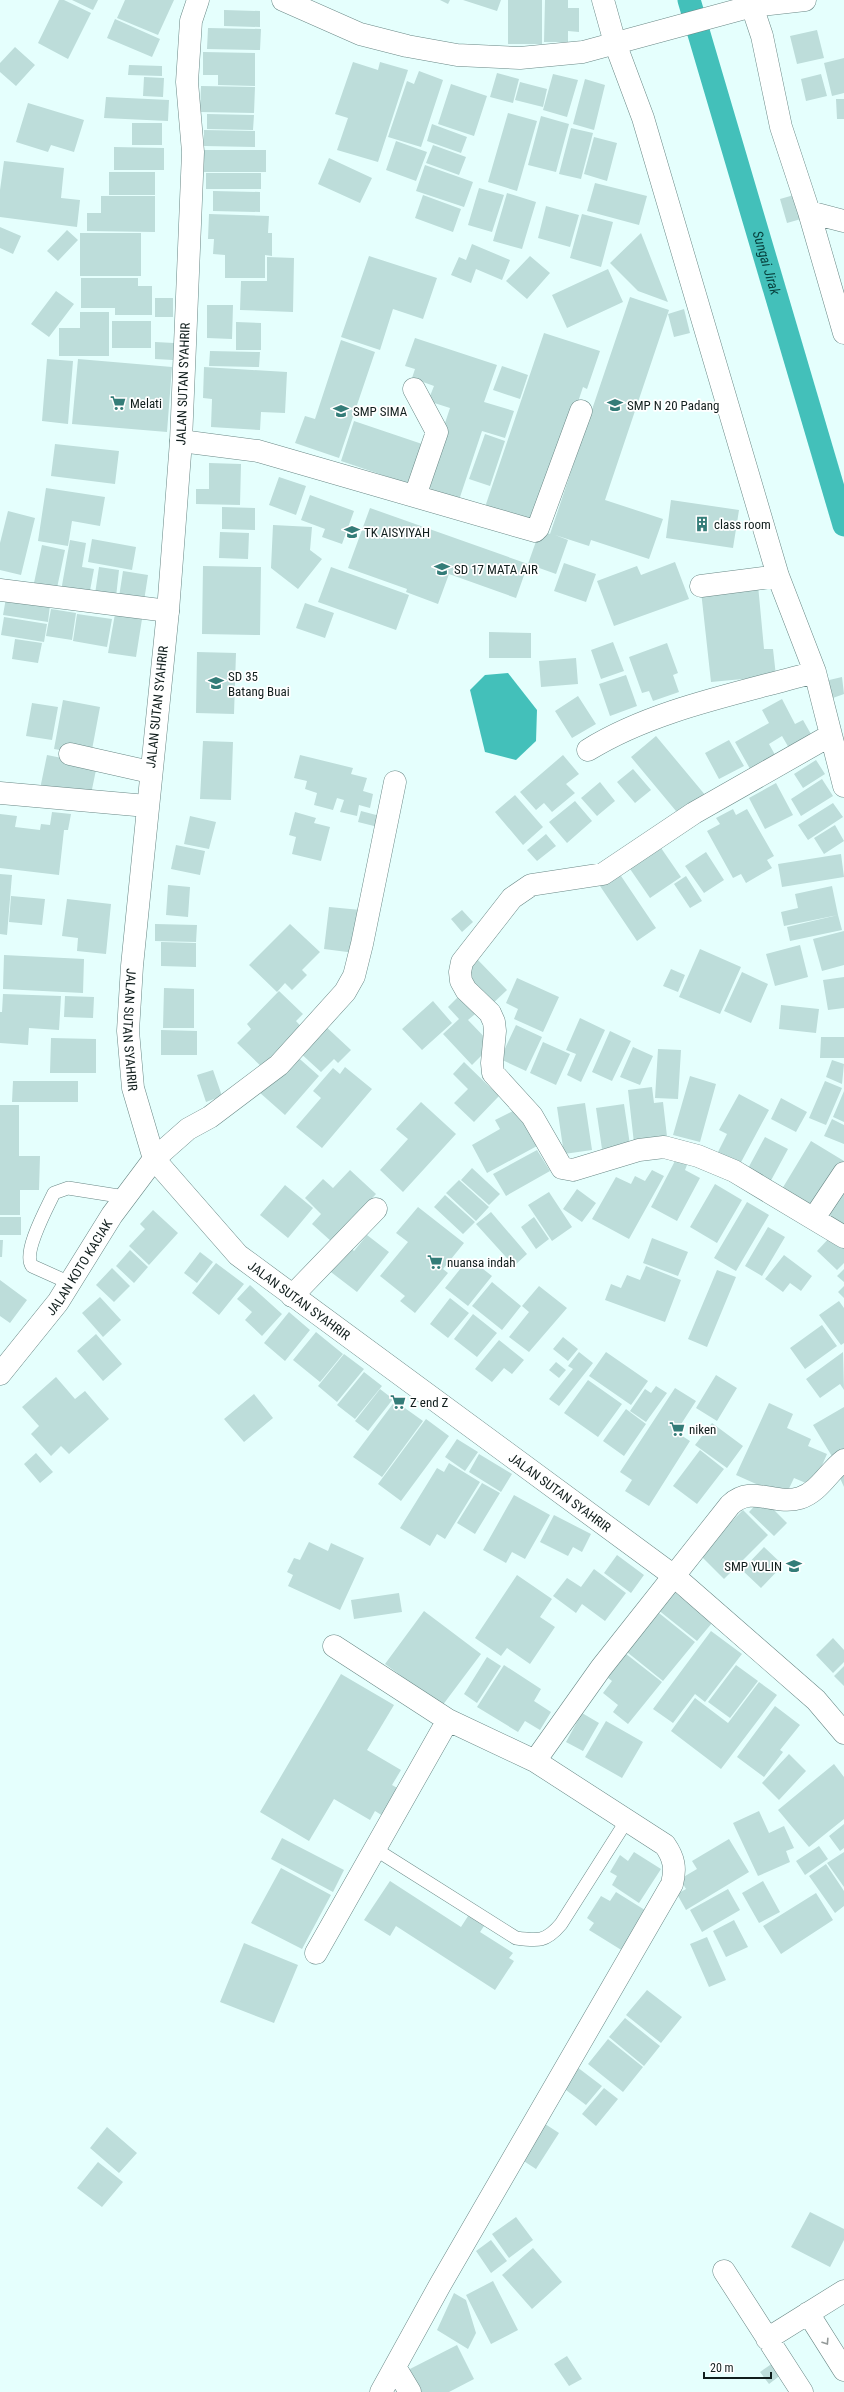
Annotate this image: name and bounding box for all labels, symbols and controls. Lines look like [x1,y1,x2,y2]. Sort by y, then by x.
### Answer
water label: Sungai Jirak [750,229,784,298]
street label: JALAN SUTAN SYAHRIR [173,322,193,446]
supermarket icon: Melati [109,394,127,412]
place label: Melati [130,396,162,411]
school or university icon: SMP N 20 Padang [606,396,624,414]
place label: SMP N 20 Padang [627,398,719,413]
school or university icon: SMP SIMA [332,402,350,420]
place label: SMP SIMA [353,404,408,419]
building icon: class room [693,515,711,533]
place label: class room [714,517,771,532]
school or university icon: TK AISYIYAH [343,523,361,541]
place label: TK AISYIYAH [364,525,430,540]
school or university icon: SD 17 MATA AIR [433,560,451,578]
place label: SD 17 MATA AIR [454,562,538,577]
street label: JALAN SUTAN SYAHRIR [143,645,171,769]
place label: SD 35 Batang Buai [228,669,290,699]
school or university icon: SD 35 Batang Buai [207,674,225,692]
street label: JALAN SUTAN SYAHRIR [120,968,141,1092]
street label: JALAN KOTO KACIAK [43,1216,115,1318]
supermarket icon: nuansa indah [426,1253,444,1271]
place label: nuansa indah [447,1255,515,1270]
street label: JALAN SUTAN SYAHRIR [245,1258,353,1343]
supermarket icon: Z end Z [389,1393,407,1411]
place label: Z end Z [410,1395,449,1410]
supermarket icon: niken [668,1420,686,1438]
place label: niken [689,1422,716,1437]
street label: JALAN SUTAN SYAHRIR [506,1450,614,1535]
school or university icon: SMP YULIN [785,1557,803,1575]
place label: SMP YULIN [724,1559,782,1574]
one-way arrow [821,2338,829,2345]
scale bar [704,2354,771,2380]
text: 20 m [710,2361,734,2375]

